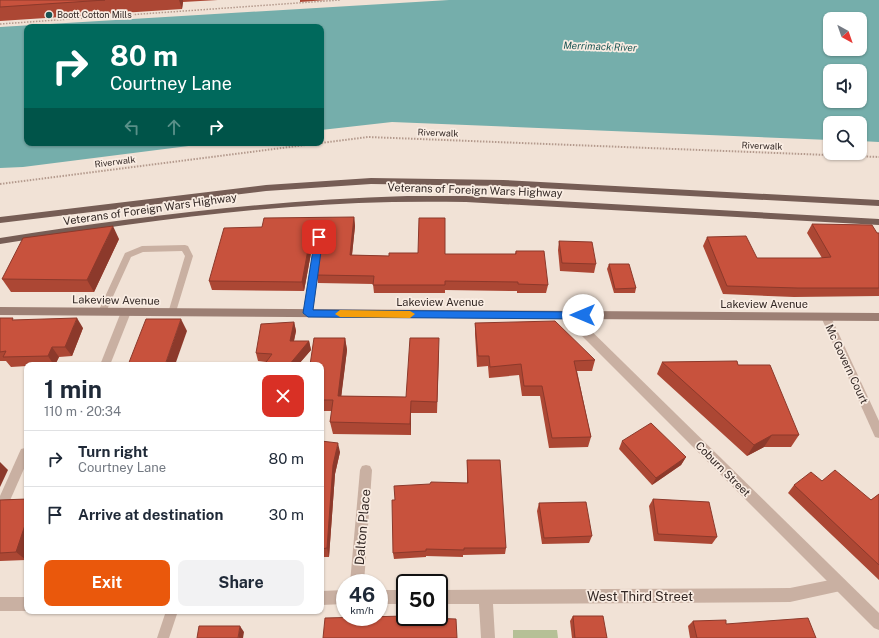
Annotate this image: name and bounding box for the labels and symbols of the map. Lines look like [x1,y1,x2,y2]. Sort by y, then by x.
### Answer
place label: Boott Cotton Mills [57,9,132,20]
marker: Boott Cotton Mills [44,10,54,20]
north arrow [823,12,867,56]
water label: Merrimack River [563,39,637,53]
street label: Riverwalk [417,126,459,139]
street label: Riverwalk [741,139,783,152]
street label: Riverwalk [94,154,136,169]
street label: Veterans of Foreign Wars Highway [387,181,563,199]
street label: Veterans of Foreign Wars Highway [62,191,238,227]
pin [302,220,336,254]
street label: Lakeview Avenue [72,293,160,307]
position arrow [562,294,604,336]
street label: Lakeview Avenue [396,296,484,308]
street label: Lakeview Avenue [720,298,808,310]
street label: Mc Govern Court [823,322,871,406]
street label: Coburn Street [693,439,753,499]
street label: Dalton Place [352,488,373,566]
speed limit sign: 50 [396,574,448,626]
street label: West Third Street [587,589,693,604]

